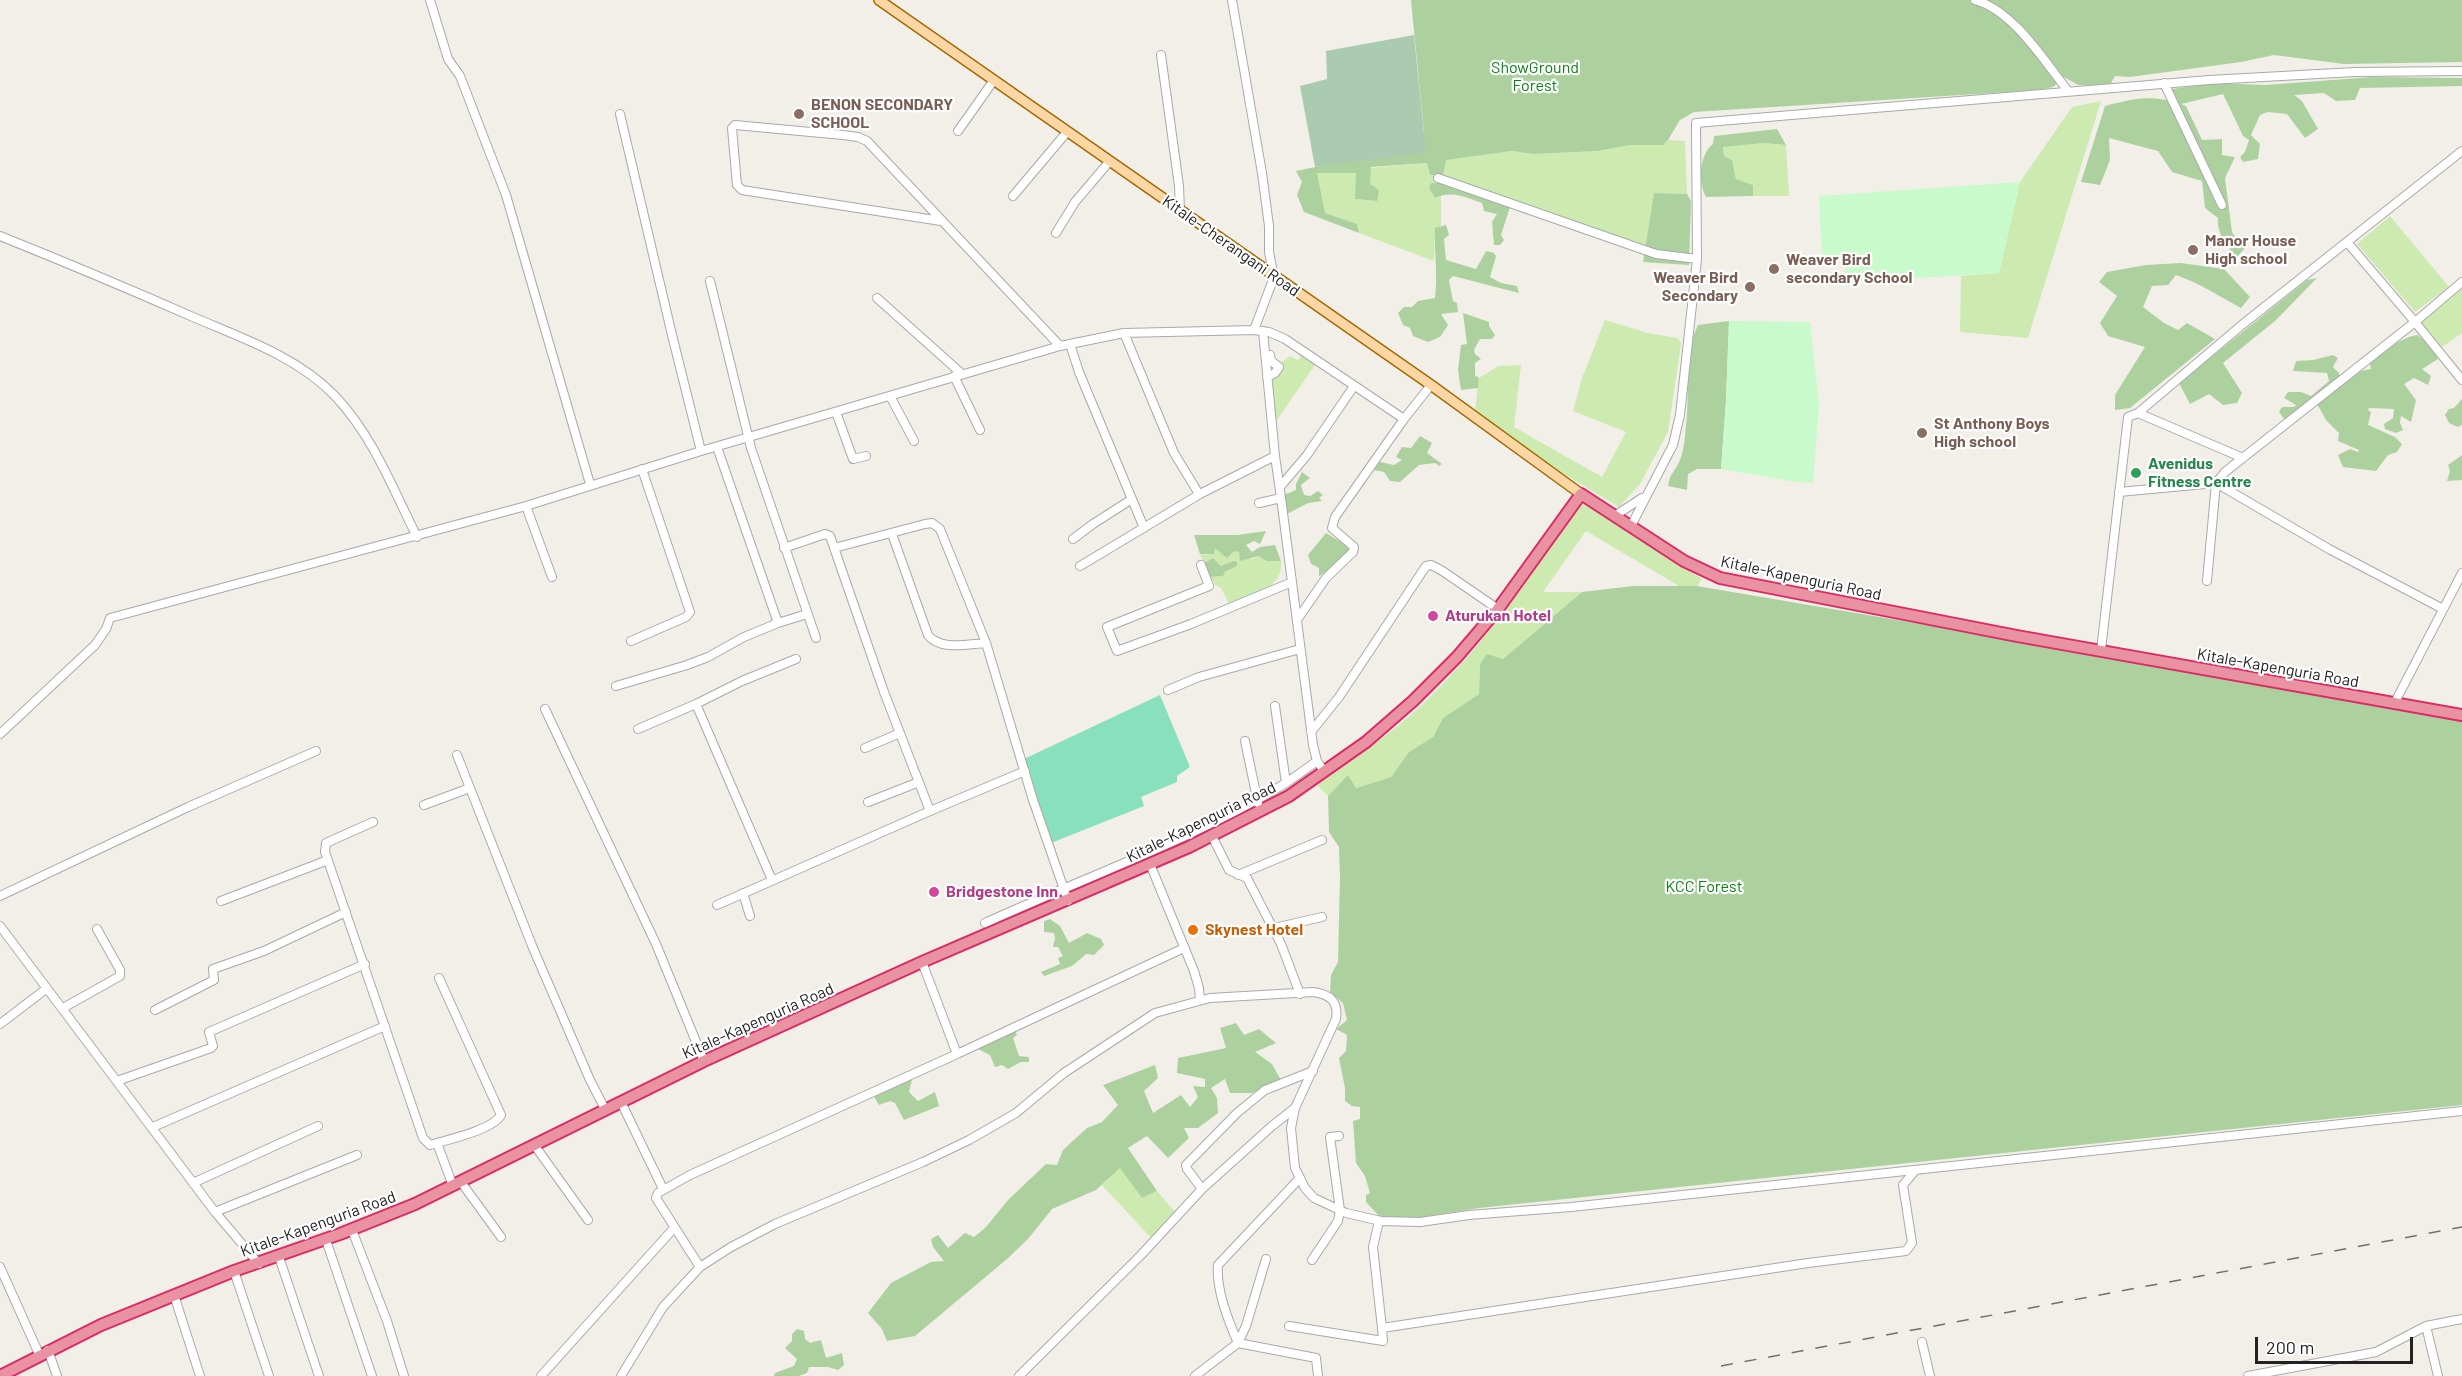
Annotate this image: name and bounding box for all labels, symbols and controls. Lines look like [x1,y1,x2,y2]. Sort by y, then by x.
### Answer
park label: ShowGround Forest [1491,58,1579,96]
place label: BENON SECONDARY SCHOOL [811,95,953,133]
marker: BENON SECONDARY SCHOOL [792,107,806,121]
street label: Kitale-Cherangani Road [1158,191,1304,301]
place label: Manor House High school [2205,231,2296,269]
marker: Manor House High school [2186,243,2200,257]
place label: Weaver Bird secondary School [1786,250,1912,288]
marker: Weaver Bird secondary School [1767,262,1781,276]
place label: Weaver Bird Secondary [1653,268,1738,306]
marker: Weaver Bird Secondary [1743,280,1757,294]
place label: St Anthony Boys High school [1934,414,2050,452]
marker: St Anthony Boys High school [1915,426,1929,440]
place label: Avenidus Fitness Centre [2148,454,2252,492]
marker: Avenidus Fitness Centre [2129,466,2143,480]
street label: Kitale-Kapenguria Road [1719,552,1883,604]
place label: Aturukan Hotel [1445,606,1551,626]
marker: Aturukan Hotel [1426,609,1440,623]
street label: Kitale-Kapenguria Road [2196,644,2360,692]
street label: Kitale-Kapenguria Road [1123,777,1279,867]
park label: KCC Forest [1665,877,1743,897]
place label: Bridgestone Inn [946,882,1058,902]
marker: Bridgestone Inn [927,885,941,899]
place label: Skynest Hotel [1205,920,1303,940]
marker: Skynest Hotel [1186,923,1200,937]
street label: Kitale-Kapenguria Road [679,979,837,1063]
street label: Kitale-Kapenguria Road [238,1187,398,1261]
scale bar [2258,1325,2416,1363]
text: 200 m [2266,1336,2314,1358]

